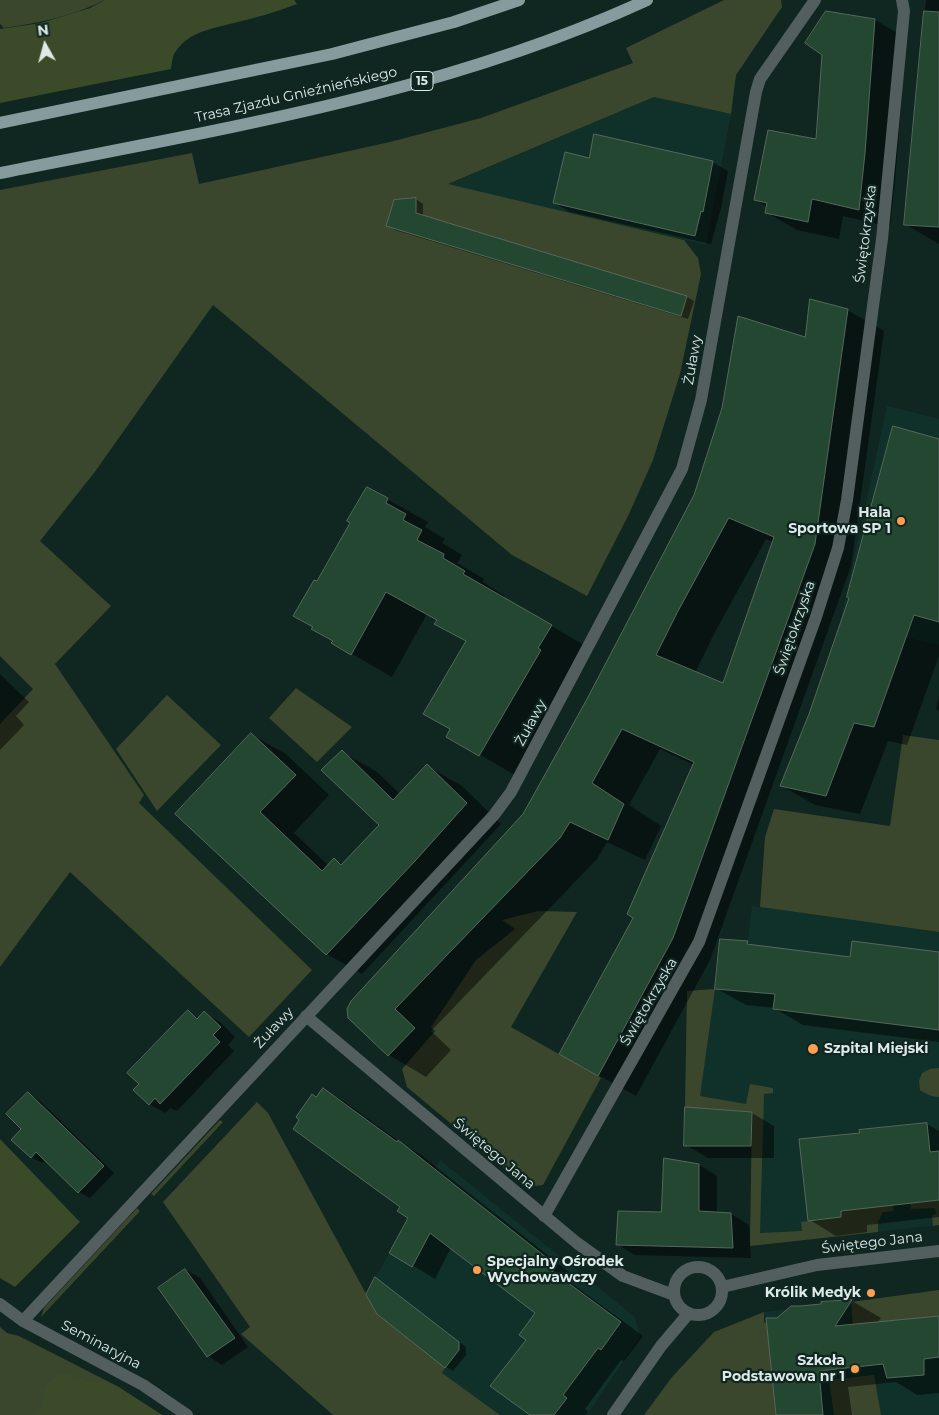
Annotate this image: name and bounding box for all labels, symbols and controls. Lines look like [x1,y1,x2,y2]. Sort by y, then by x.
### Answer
north arrow [20,20,70,70]
text: N [36,20,50,40]
street label: Trasa Zjazdu Gnieźnieńskiego [193,64,399,126]
road number: 15 [411,72,433,90]
street label: Świętokrzyska [852,184,880,284]
street label: Żuławy [680,334,706,386]
place label: Hala Sportowa SP 1 [788,505,891,538]
marker: Hala Sportowa SP 1 [895,515,907,527]
street label: Świętokrzyska [771,579,819,677]
street label: Żuławy [512,697,550,749]
street label: Świętokrzyska [617,955,681,1049]
street label: Żuławy [251,1004,297,1052]
place label: Szpital Miejski [824,1041,928,1057]
marker: Szpital Miejski [806,1042,820,1056]
street label: Świętego Jana [450,1115,538,1193]
street label: Świętego Jana [820,1228,924,1258]
place label: Specjalny Ośrodek Wychowawczy [487,1254,624,1286]
marker: Specjalny Ośrodek Wychowawczy [471,1264,483,1276]
place label: Królik Medyk [765,1285,861,1301]
marker: Królik Medyk [865,1287,877,1299]
street label: Seminaryjna [58,1317,144,1373]
place label: Szkoła Podstawowa nr 1 [722,1353,845,1385]
marker: Szkoła Podstawowa nr 1 [849,1363,861,1375]

